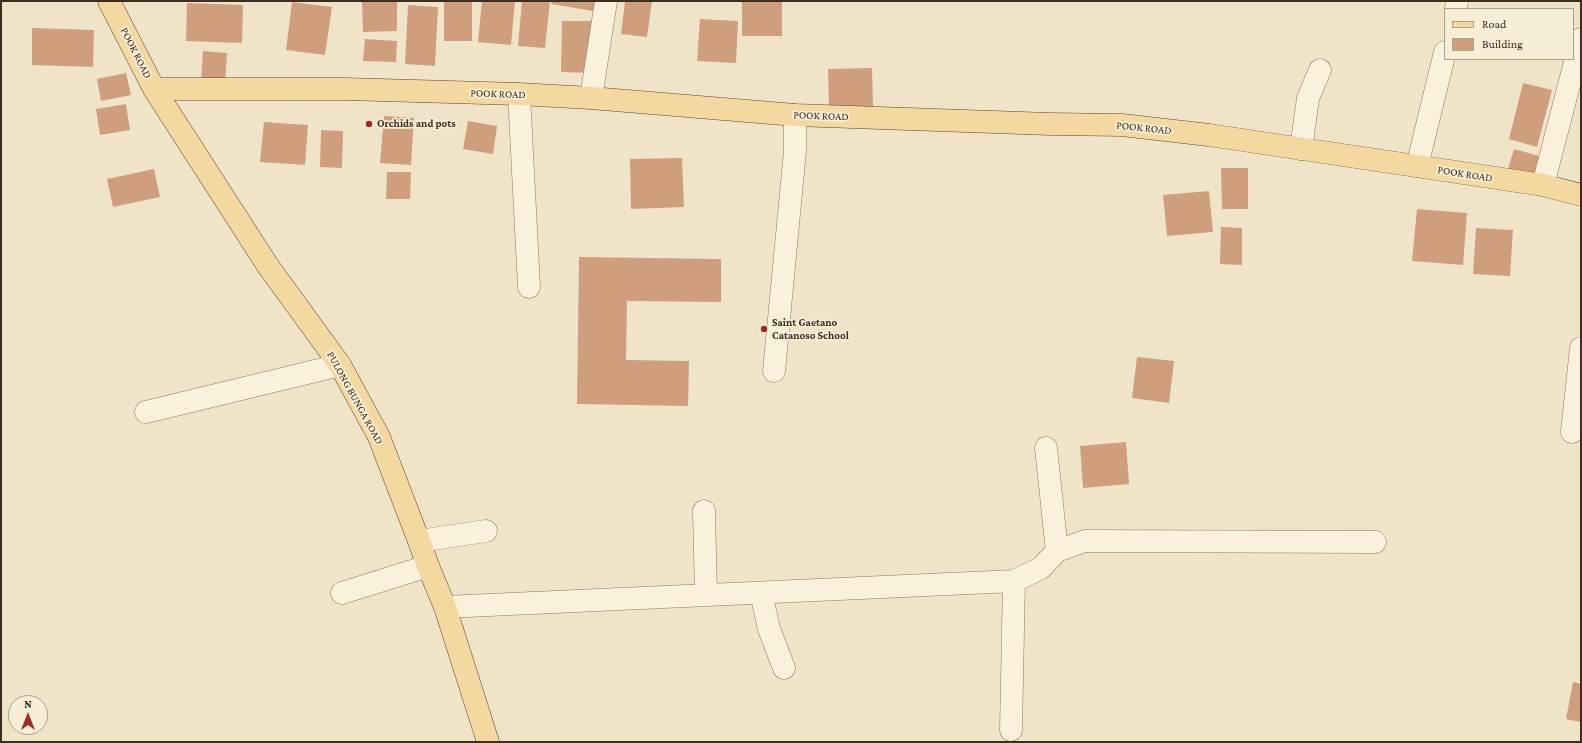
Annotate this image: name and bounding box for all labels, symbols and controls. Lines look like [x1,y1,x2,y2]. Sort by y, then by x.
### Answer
legend [1444,8,1574,60]
text: Road [1482,17,1506,31]
street label: POOK ROAD [118,25,154,81]
text: Building [1482,37,1523,51]
street label: POOK ROAD [470,86,526,102]
street label: POOK ROAD [793,108,849,124]
place label: Orchids and pots [377,117,456,131]
marker: Orchids and pots [364,119,374,129]
street label: POOK ROAD [1116,119,1172,137]
street label: POOK ROAD [1437,163,1493,185]
place label: Saint Gaetano Catanoso School [772,316,849,342]
marker: Saint Gaetano Catanoso School [759,324,769,334]
street label: PULONG BUNGA ROAD [324,349,386,447]
north arrow [8,695,48,735]
text: N [24,698,32,710]

